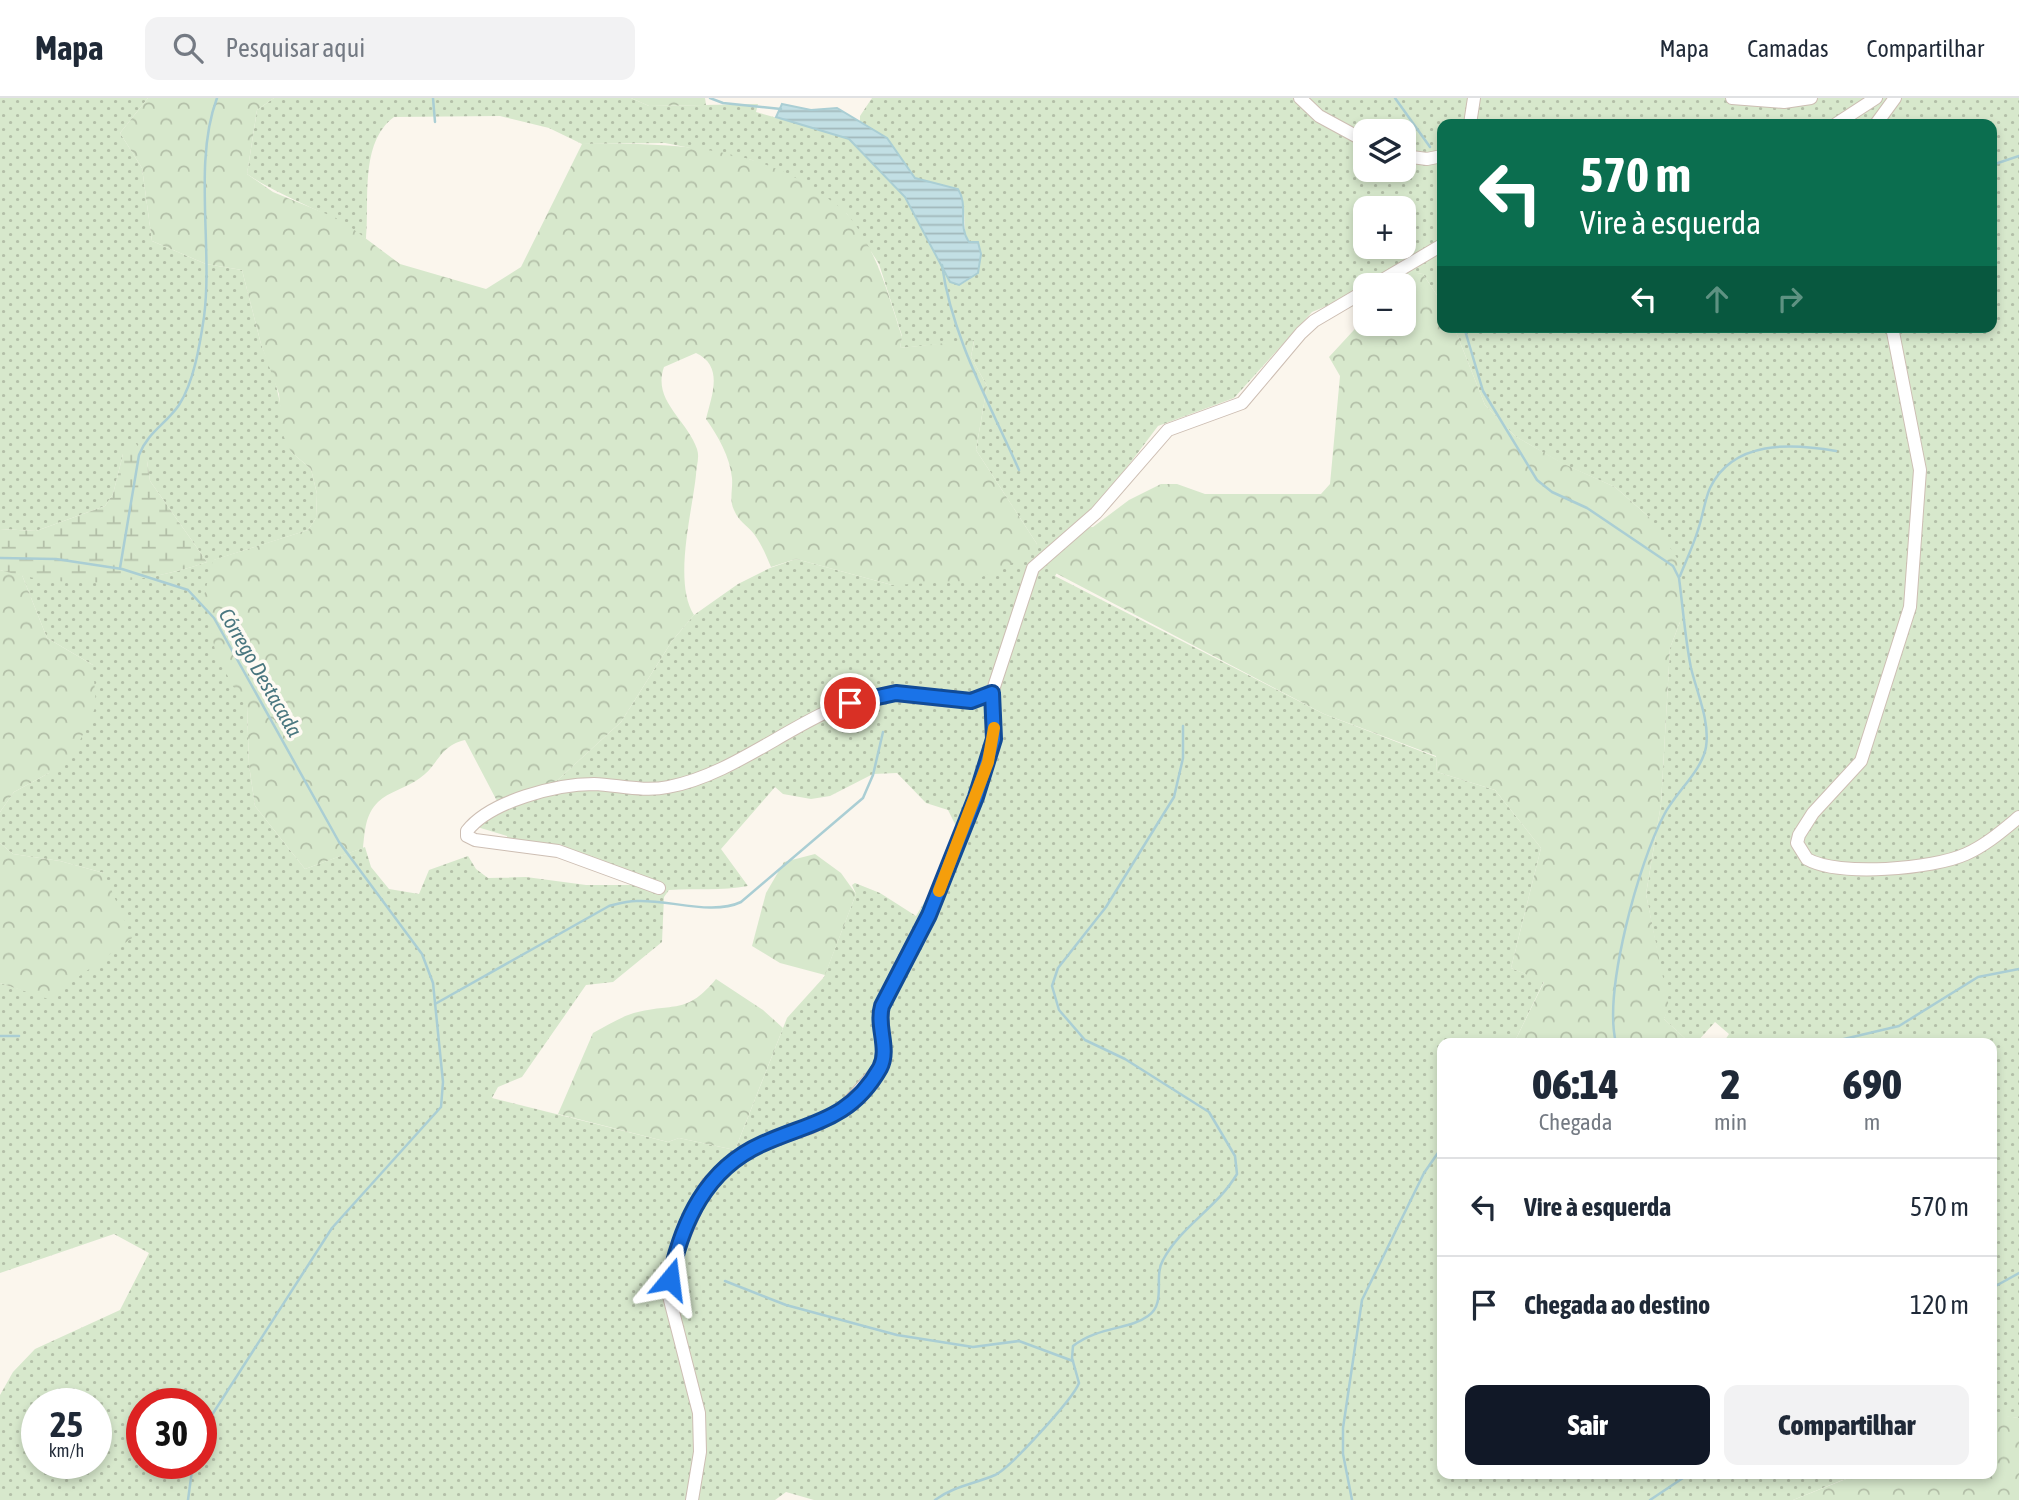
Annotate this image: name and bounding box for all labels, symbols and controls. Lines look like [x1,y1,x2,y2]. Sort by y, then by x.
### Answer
search box [145,17,635,80]
text: Mapa [35,29,103,67]
icon: search [169,29,207,67]
text: Pesquisar aqui [225,33,365,63]
text: Mapa [1659,35,1709,62]
text: Camadas [1747,35,1829,62]
text: Compartilhar [1867,35,1984,62]
map controls [1353,119,1416,336]
button: layers [1353,119,1416,182]
text: 570 m [1580,146,1691,202]
icon: left [1465,147,1556,238]
button: + [1353,196,1416,259]
text: Vire à esquerda [1580,204,1761,241]
button: − [1353,273,1416,336]
icon: left [1625,280,1663,318]
icon: ahead [1698,280,1736,318]
icon: right [1771,280,1809,318]
water label: Córrego Destacada [215,604,308,741]
pin [820,673,880,733]
icon: arrive [831,684,869,722]
text: 06:14 [1532,1060,1619,1108]
text: 2 [1721,1060,1740,1108]
text: 690 [1842,1060,1902,1108]
text: Chegada [1539,1109,1612,1135]
text: min [1714,1109,1747,1135]
text: m [1864,1109,1880,1135]
icon: left [1465,1188,1503,1226]
text: Vire à esquerda [1524,1192,1671,1222]
text: 570 m [1910,1192,1969,1222]
position arrow [633,1242,707,1316]
icon: arrive [1465,1286,1503,1324]
text: Chegada ao destino [1524,1290,1710,1320]
text: 120 m [1910,1290,1969,1320]
button: Sair [1465,1385,1710,1465]
button: Compartilhar [1724,1385,1969,1465]
speed limit sign: 30 [126,1388,217,1479]
text: 25 [50,1404,83,1444]
text: km/h [49,1440,84,1461]

